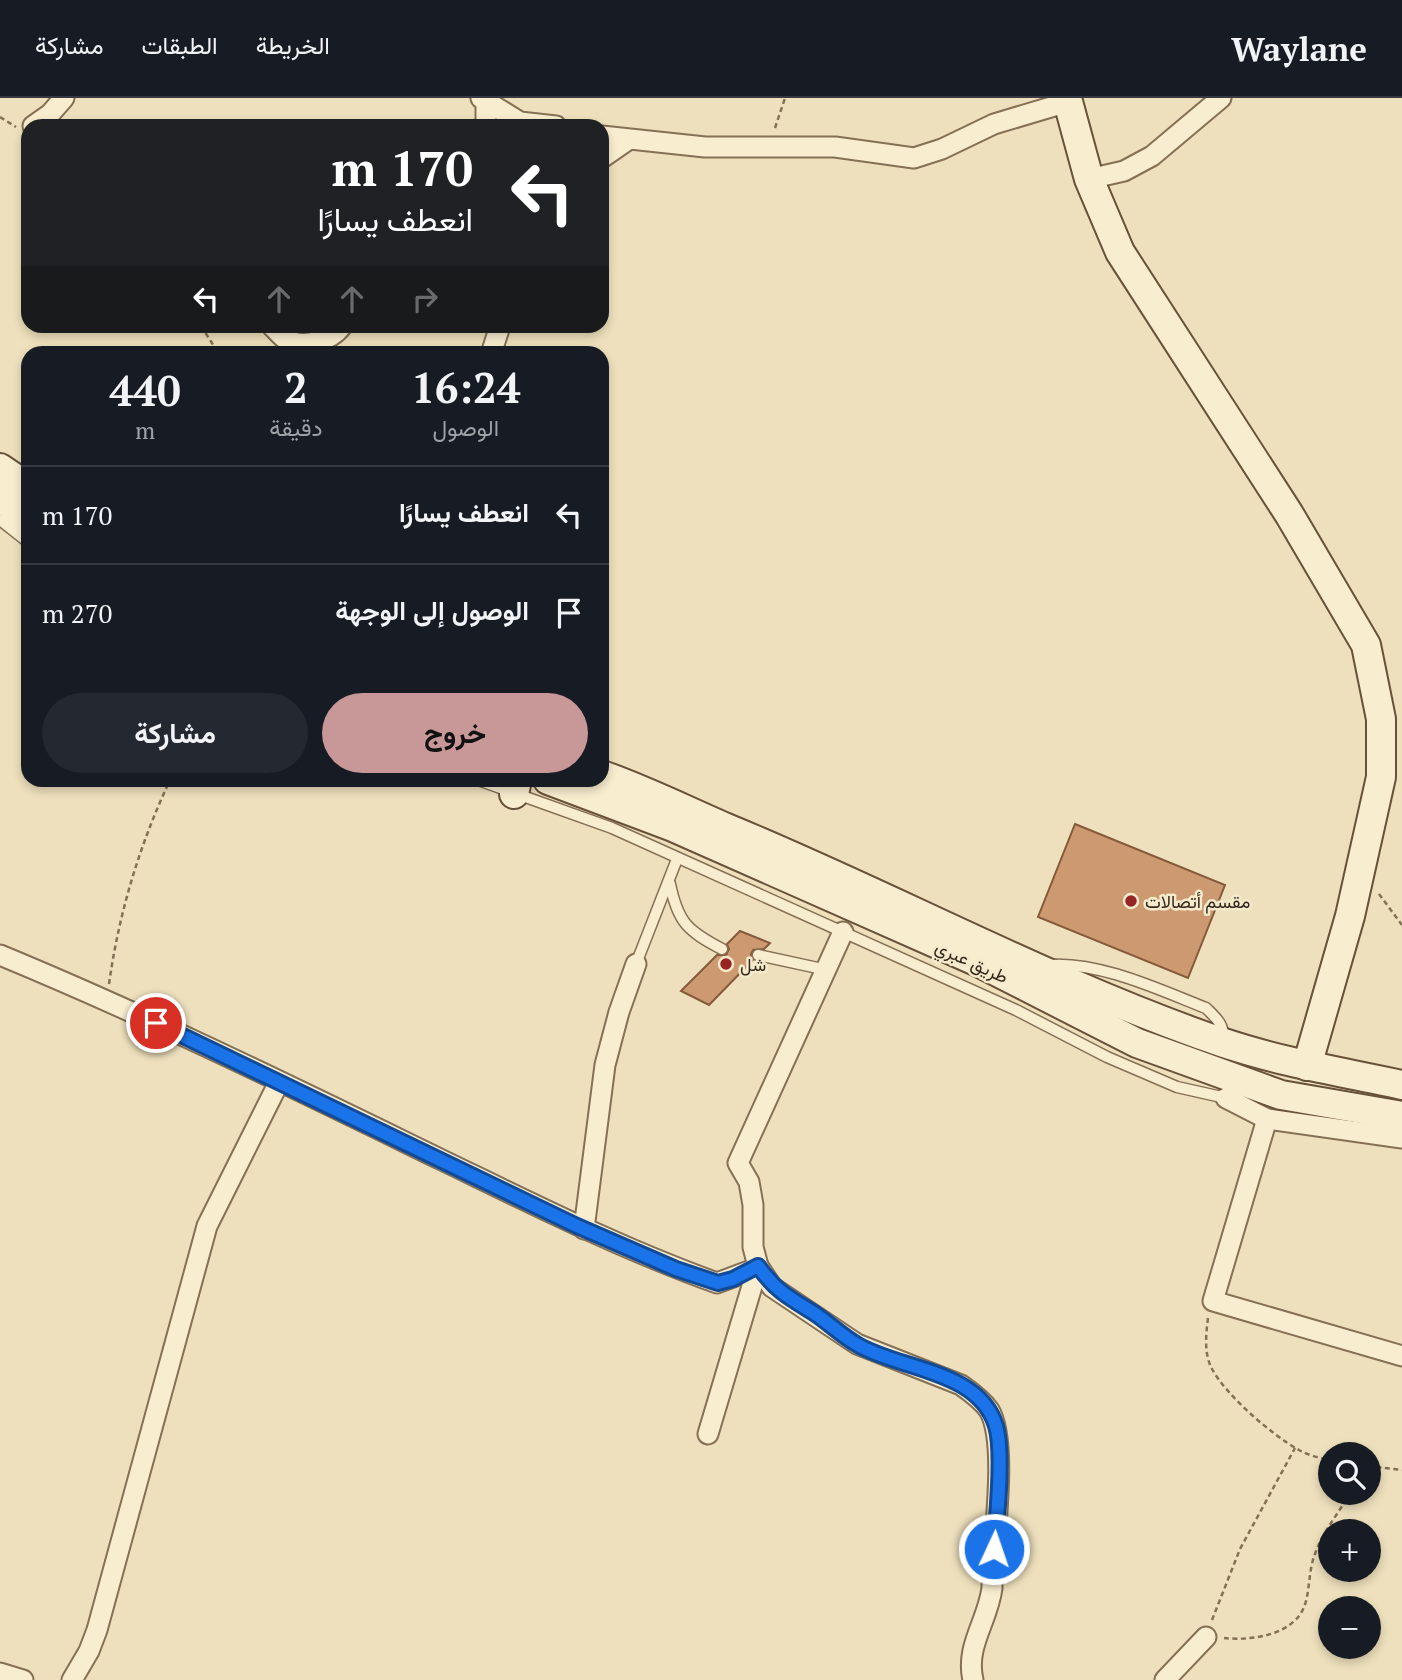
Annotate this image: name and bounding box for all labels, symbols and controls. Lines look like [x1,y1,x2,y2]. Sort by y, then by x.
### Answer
text: Waylane [1231,27,1367,70]
text: مشاركة [35,29,103,61]
text: الطبقات [141,29,218,61]
text: الخريطة [256,29,330,61]
text: 170 m [331,135,473,200]
icon: left [497,147,588,238]
text: انعطف يسارًا [317,198,473,240]
icon: left [187,280,225,318]
icon: ahead [260,280,298,318]
icon: ahead [333,280,371,318]
icon: right [406,280,444,318]
text: 2 [284,359,308,415]
text: 16:24 [411,359,520,415]
text: 440 [110,362,181,418]
text: دقيقة [269,412,323,443]
text: الوصول [433,412,499,443]
text: m [135,415,155,446]
text: انعطف يسارًا [399,495,529,529]
icon: left [550,496,588,534]
text: 170 m [42,498,112,532]
text: الوصول إلى الوجهة [335,593,529,627]
icon: arrive [550,594,588,632]
text: 270 m [42,596,112,630]
button: مشاركة [42,693,308,773]
button: خروج [322,693,588,773]
place label: مقسم أتصالات [1145,889,1250,914]
marker: مقسم أتصالات [1123,893,1139,909]
street label: طريق عبري [930,934,1012,992]
place label: شل [740,952,766,976]
marker: شل [718,956,734,972]
pin [126,993,186,1053]
icon: arrive [137,1004,175,1042]
map controls [1318,1442,1381,1659]
button: search [1318,1442,1381,1505]
position arrow [957,1512,1031,1586]
button: + [1318,1519,1381,1582]
button: − [1318,1596,1381,1659]

